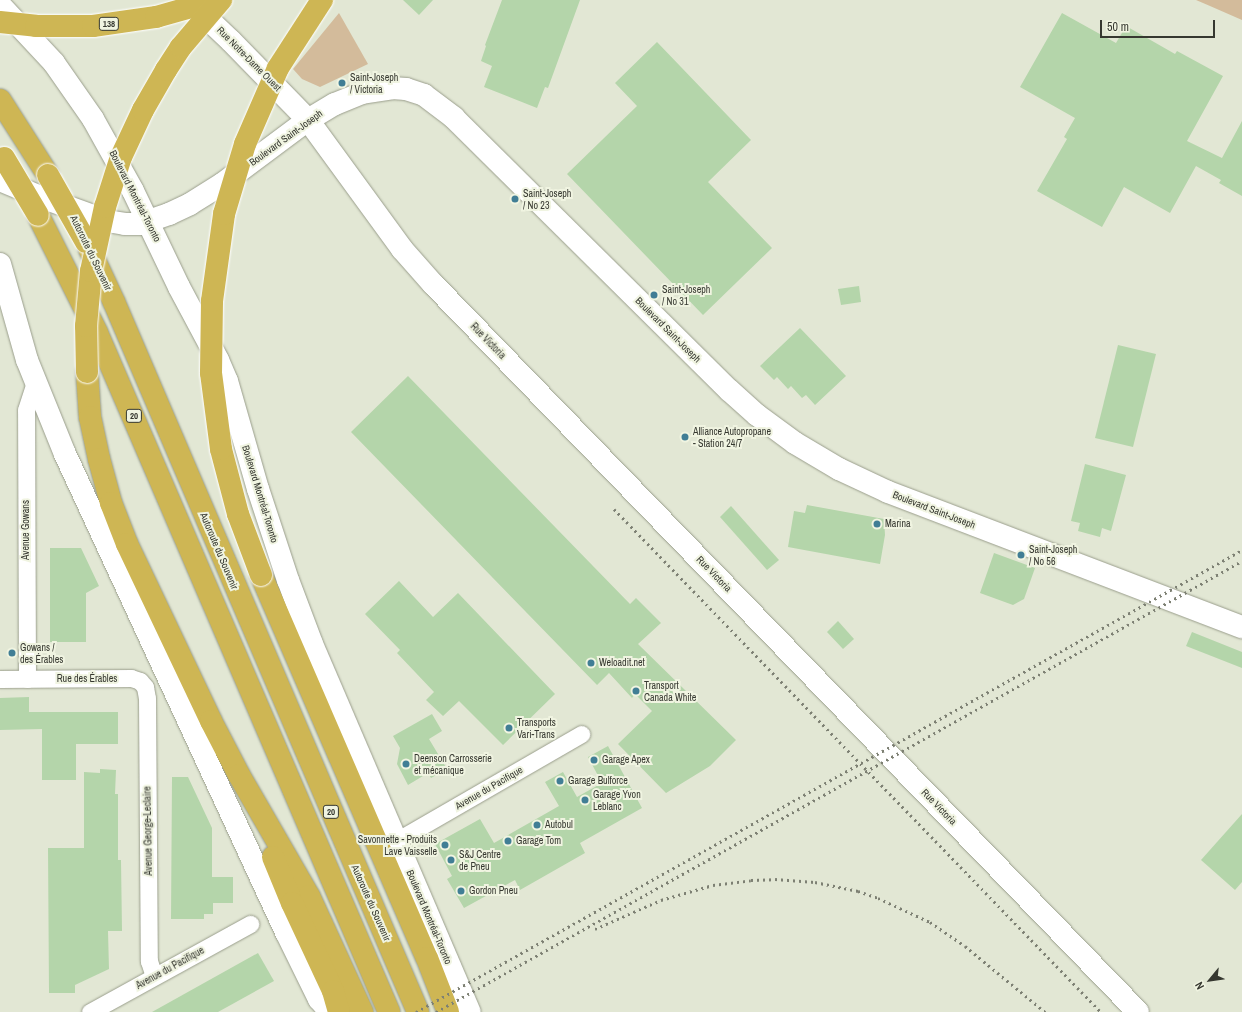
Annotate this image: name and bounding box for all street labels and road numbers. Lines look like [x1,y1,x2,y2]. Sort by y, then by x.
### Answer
road number: 138 [98,17,120,31]
street label: Rue Notre-Dame Ouest [214,24,284,94]
street label: Boulevard Saint-Joseph [247,107,325,169]
street label: Boulevard Montréal-Toronto [107,148,163,244]
street label: Autoroute du Souvenir [68,213,114,293]
street label: Boulevard Saint-Joseph [633,295,703,365]
street label: Rue Victoria [468,320,508,362]
road number: 20 [125,409,143,423]
street label: Boulevard Montréal-Toronto [239,444,281,544]
street label: Boulevard Saint-Joseph [891,489,977,531]
street label: Avenue Gowans [20,500,32,560]
street label: Autoroute du Souvenir [197,511,241,591]
street label: Rue Victoria [694,553,734,595]
street label: Rue des Érables [57,673,117,685]
street label: Avenue du Pacifique [453,764,525,812]
street label: Avenue George-Leclaire [141,786,155,876]
street label: Rue Victoria [919,786,959,828]
road number: 20 [322,805,340,819]
street label: Autoroute du Souvenir [349,863,393,943]
street label: Boulevard Montréal-Toronto [404,868,454,966]
street label: Avenue du Pacifique [134,944,206,992]

